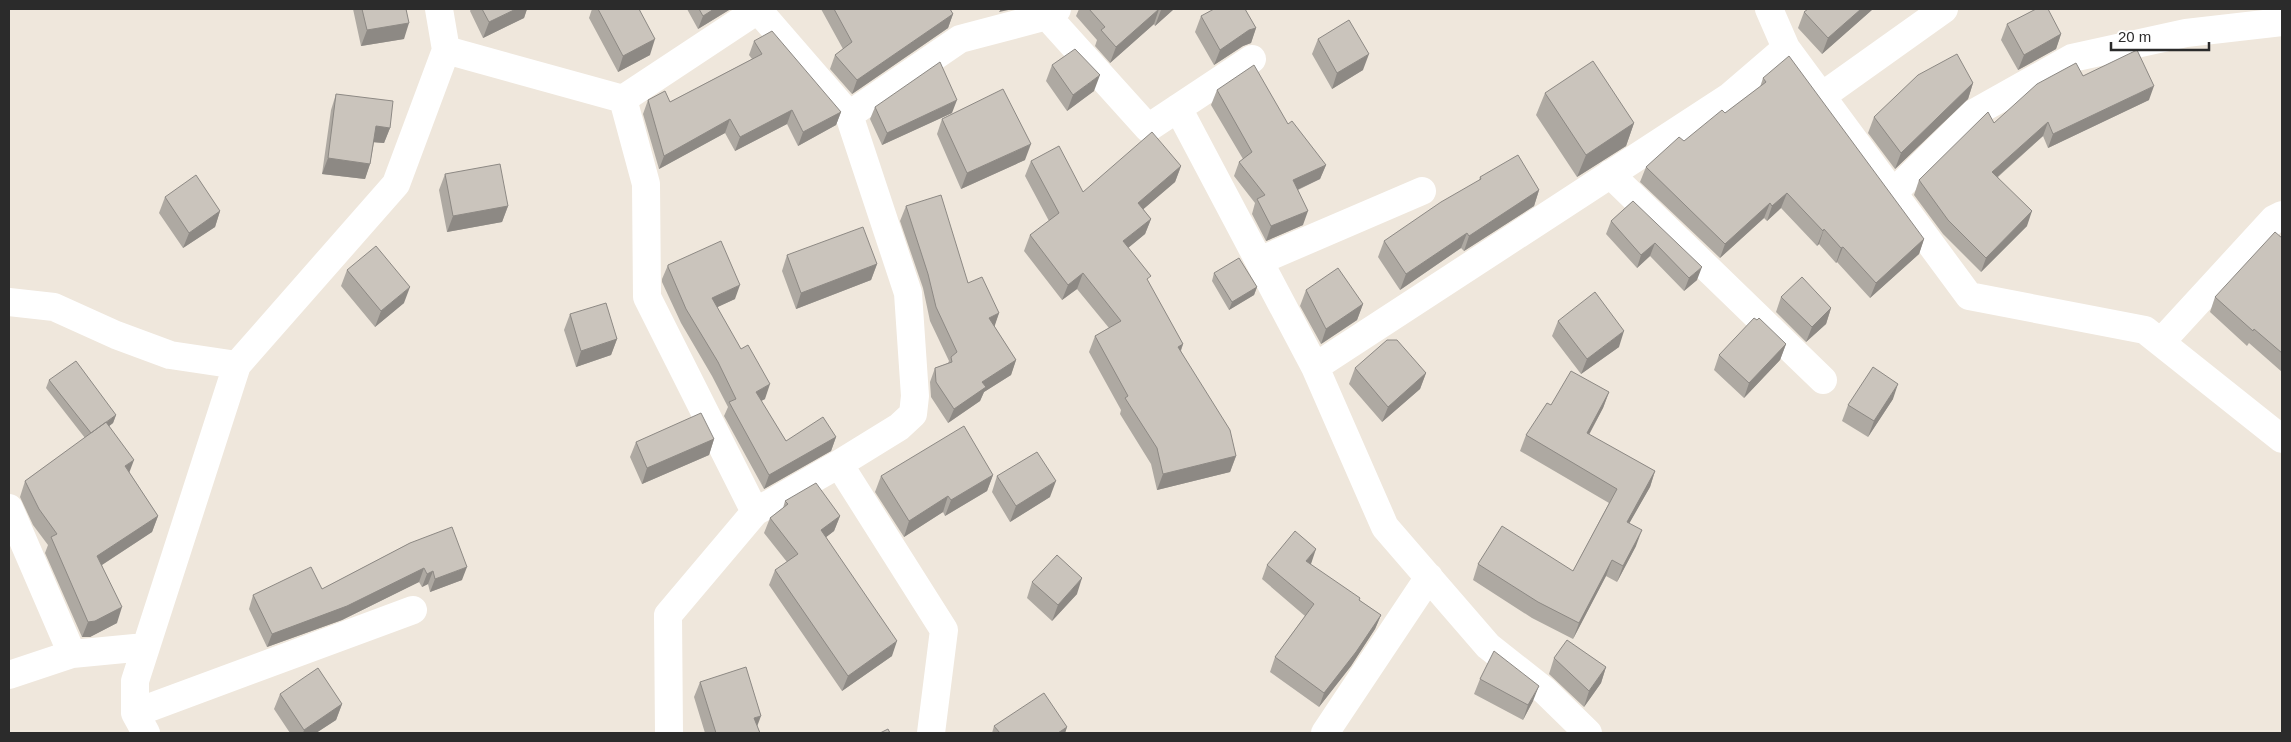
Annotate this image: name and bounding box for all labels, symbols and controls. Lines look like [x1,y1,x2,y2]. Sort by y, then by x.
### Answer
scale bar [2111,20,2208,52]
text: 20 m [2118,28,2151,45]

